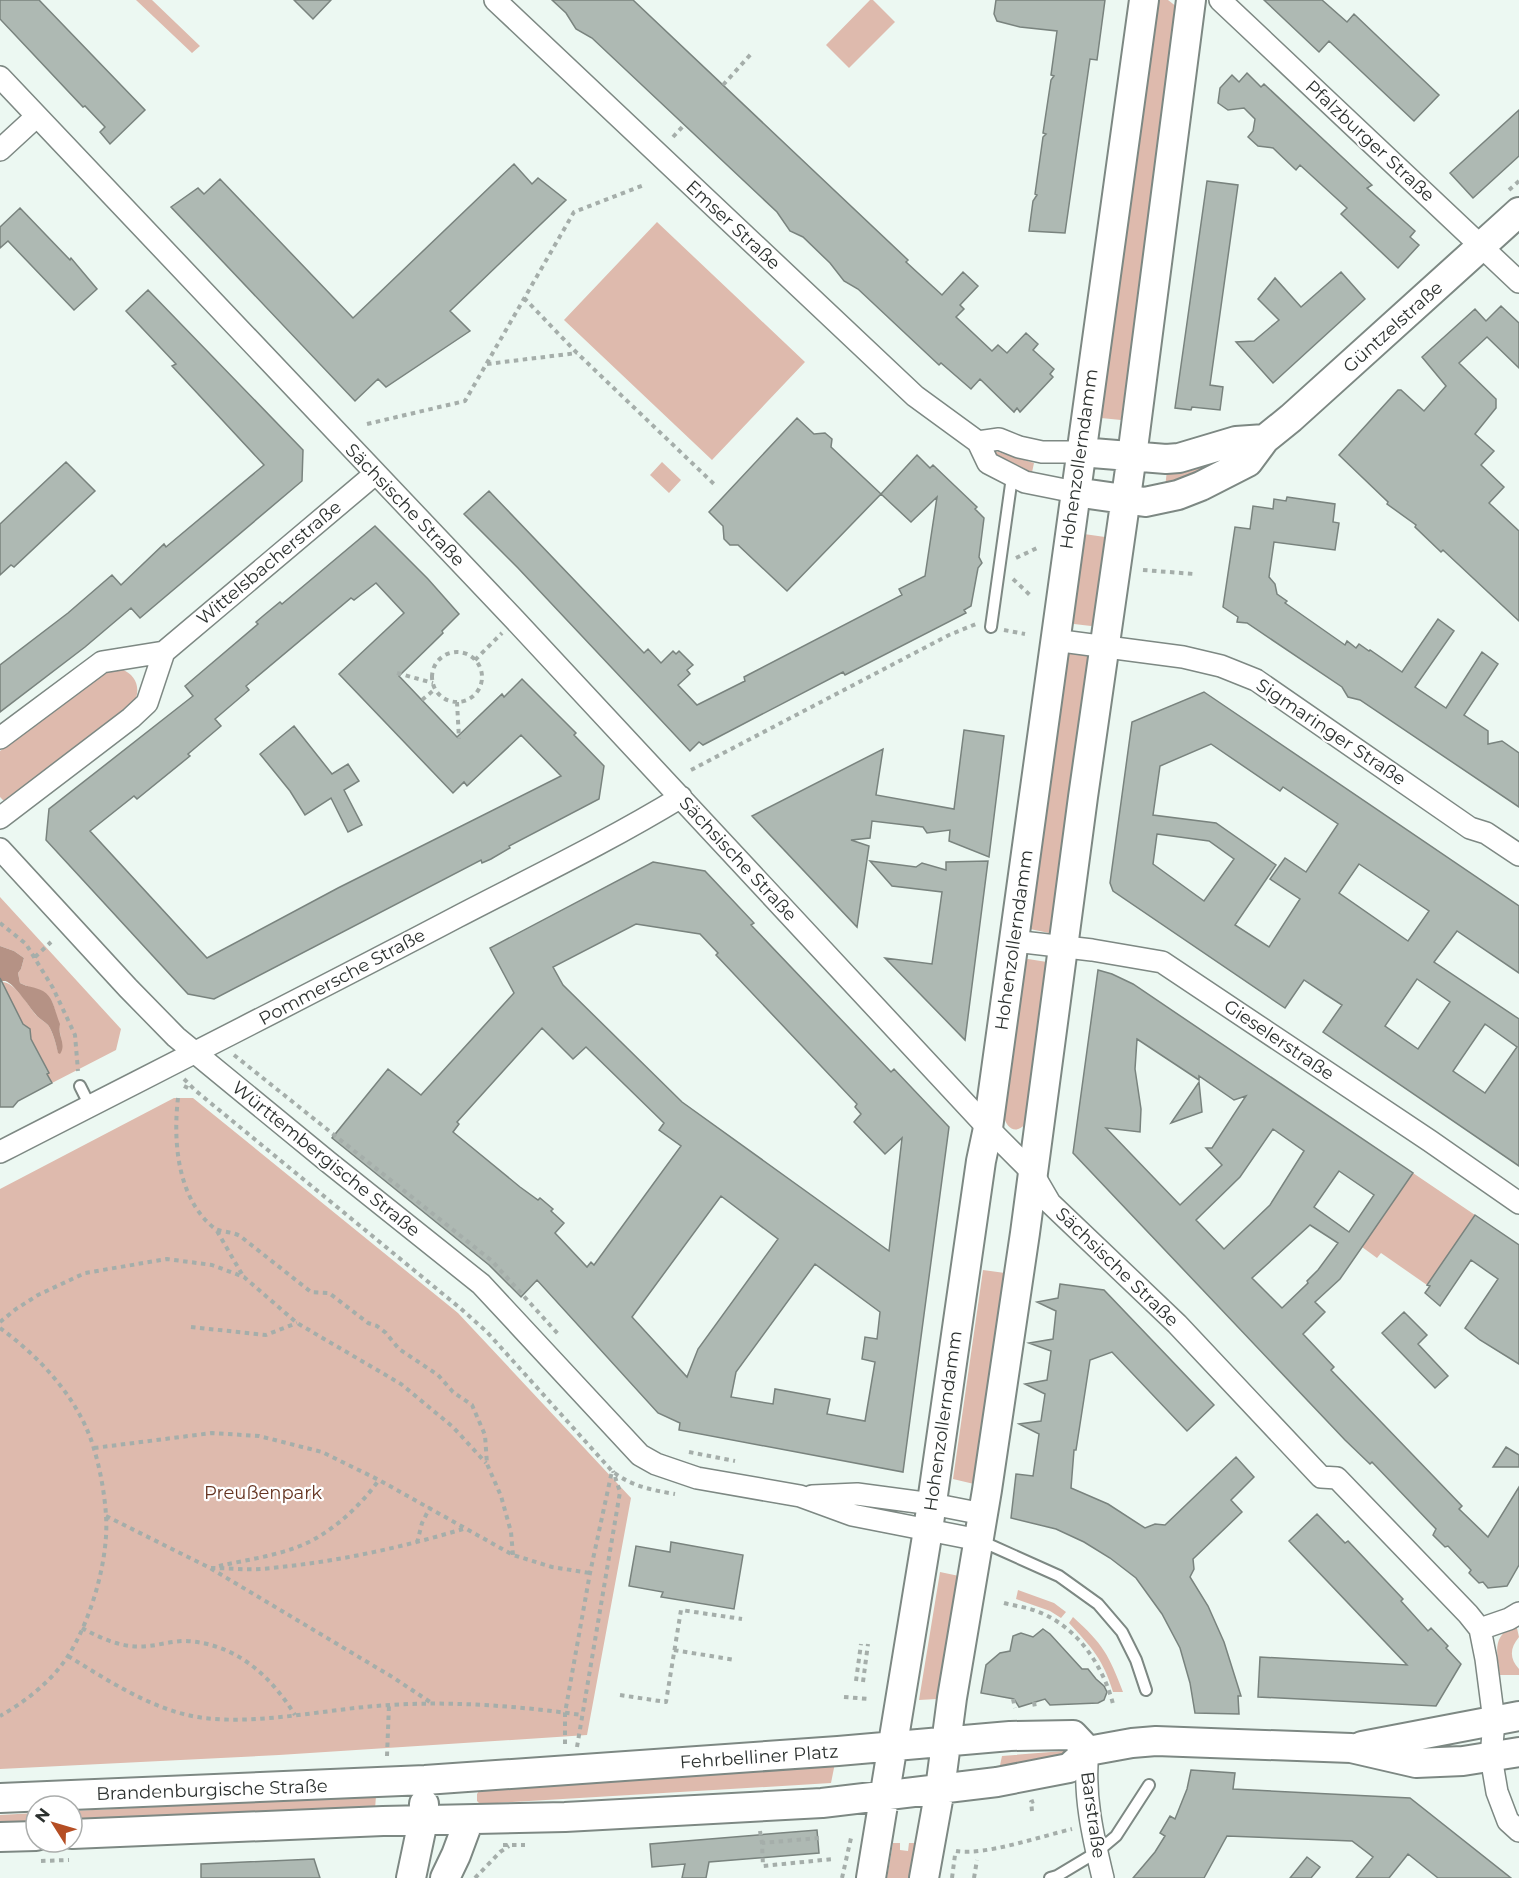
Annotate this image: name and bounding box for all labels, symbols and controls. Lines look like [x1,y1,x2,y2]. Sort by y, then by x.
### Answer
street label: Pfalzburger Straße [1301,76,1439,207]
street label: Emser Straße [681,176,785,274]
street label: Güntzelstraße [1339,276,1447,377]
street label: Hohenzollerndamm [1055,367,1103,551]
street label: Sächsische Straße [341,439,469,571]
street label: Wittelsbacherstraße [192,496,346,630]
street label: Sigmaringer Straße [1252,674,1410,790]
street label: Sächsische Straße [675,792,802,926]
street label: Hohenzollerndamm [990,848,1038,1032]
street label: Pommersche Straße [255,924,429,1030]
street label: Gieselerstraße [1220,995,1338,1085]
street label: Württembergische Straße [228,1076,424,1242]
street label: Sächsische Straße [1051,1203,1183,1331]
street label: Hohenzollerndamm [919,1329,967,1513]
park label: Preußenpark [204,1482,322,1504]
street label: Fehrbelliner Platz [679,1740,839,1774]
street label: Barstraße [1076,1770,1110,1860]
street label: Brandenburgische Straße [96,1775,328,1805]
north arrow [24,1794,84,1854]
text: N [31,1804,54,1826]

